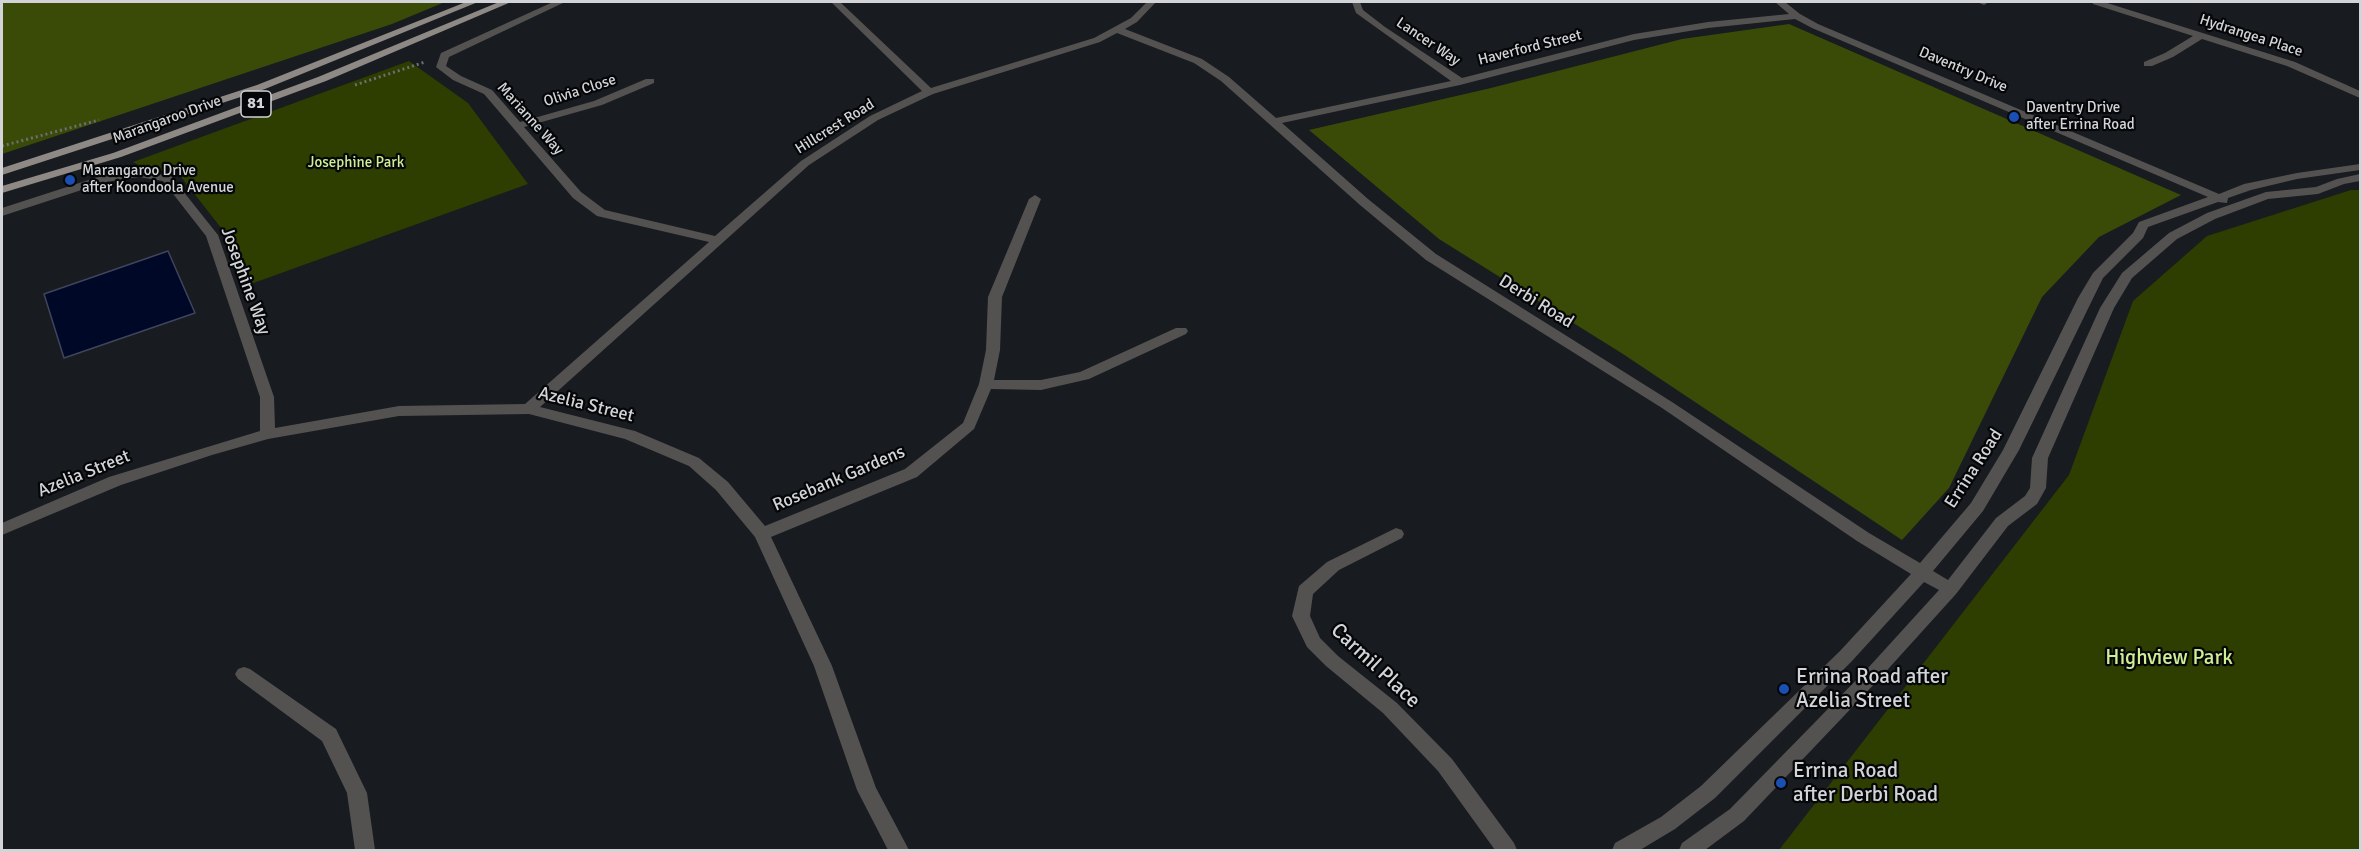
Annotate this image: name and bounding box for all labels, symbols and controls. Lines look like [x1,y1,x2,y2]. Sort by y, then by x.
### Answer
street label: Hydrangea Place [2197,11,2305,61]
street label: Lancer Way [1393,14,1463,70]
street label: Haverford Street [1476,26,1584,70]
street label: Daventry Drive [1916,43,2010,97]
street label: Olivia Close [542,71,618,111]
street label: Marianne Way [493,79,567,159]
road number: 81 [241,91,271,117]
street label: Marangaroo Drive [110,92,224,148]
street label: Hillcrest Road [792,96,878,158]
place label: Daventry Drive after Errina Road [2026,99,2135,134]
marker: Daventry Drive after Errina Road [2007,110,2021,124]
park label: Josephine Park [308,154,404,172]
place label: Marangaroo Drive after Koondoola Avenue [82,162,234,197]
marker: Marangaroo Drive after Koondoola Avenue [63,173,77,187]
street label: Josephine Way [215,224,275,338]
street label: Derbi Road [1495,271,1577,333]
street label: Azelia Street [536,383,636,427]
street label: Errina Road [1940,425,2008,513]
street label: Rosebank Gardens [770,441,908,517]
street label: Azelia Street [35,446,133,502]
street label: Carmil Place [1325,618,1425,714]
park label: Highview Park [2105,645,2233,671]
place label: Errina Road after Azelia Street [1796,664,1948,714]
marker: Errina Road after Azelia Street [1777,682,1791,696]
place label: Errina Road after Derbi Road [1793,758,1938,808]
marker: Errina Road after Derbi Road [1774,776,1788,790]

